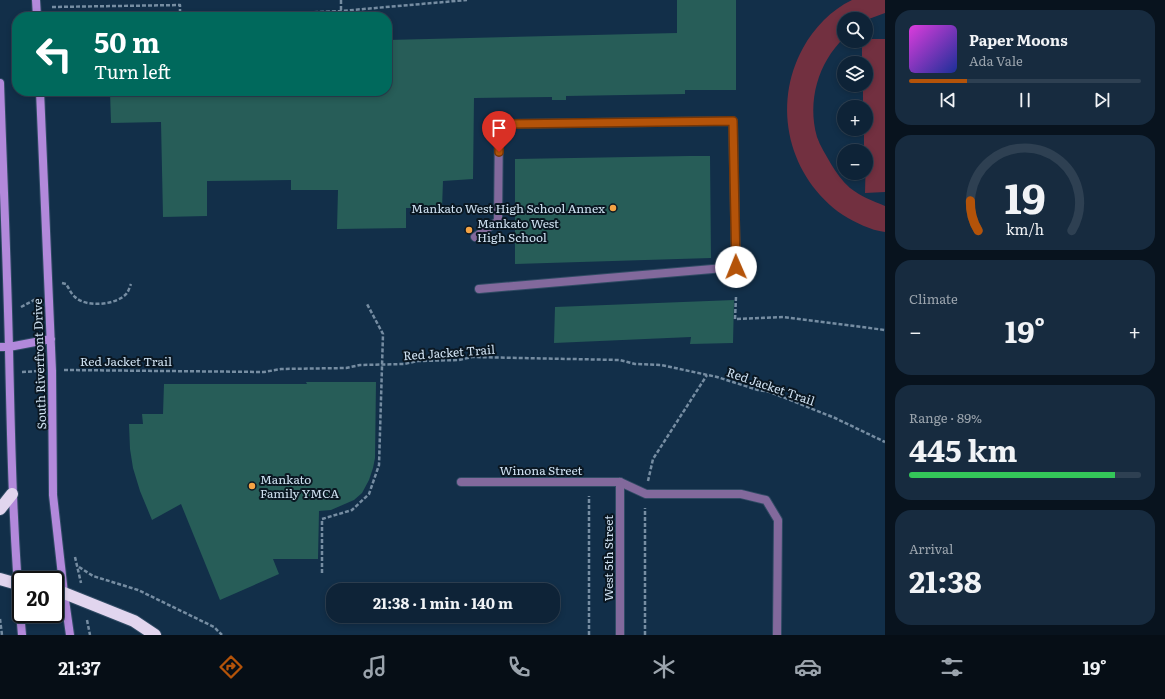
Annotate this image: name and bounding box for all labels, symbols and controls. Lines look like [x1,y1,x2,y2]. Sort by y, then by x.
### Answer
map controls [837,12,873,180]
button: search [837,12,873,48]
text: 50 m [94,20,160,62]
icon: left [28,28,80,80]
text: Paper Moons [969,28,1068,51]
text: Ada Vale [969,51,1023,70]
button: layers [837,56,873,92]
text: Turn left [94,58,171,85]
icon: previous [937,89,959,111]
icon: pause [1014,89,1036,111]
icon: next [1091,89,1113,111]
button: + [837,100,873,136]
pin [482,111,516,152]
icon: arrive [488,117,510,139]
button: − [837,144,873,180]
text: 19 [1004,164,1046,226]
place label: Mankato West High School Annex [411,199,605,217]
marker: Mankato West High School Annex [608,203,618,213]
place label: Mankato West High School [477,214,559,246]
text: km/h [1006,217,1045,238]
marker: Mankato West High School [464,225,474,235]
position arrow [715,246,757,288]
text: Climate [909,289,958,308]
street label: South Riverfront Drive [28,298,50,430]
text: 19° [1005,308,1045,352]
text: − [909,314,922,347]
text: + [1128,314,1141,347]
street label: Red Jacket Trail [402,340,496,364]
street label: Red Jacket Trail [80,352,172,370]
street label: Red Jacket Trail [725,363,817,409]
text: Range · 89% [909,408,982,427]
text: 445 km [909,427,1018,471]
street label: Winona Street [500,461,583,479]
place label: Mankato Family YMCA [260,470,339,502]
marker: Mankato Family YMCA [247,481,257,491]
street label: West 5th Street [599,515,617,601]
text: Arrival [909,539,953,558]
text: 21:38 [909,558,982,602]
speed limit sign: 20 [12,571,64,623]
text: 21:38 · 1 min · 140 m [373,591,513,614]
icon: directions [217,653,245,681]
icon: music [361,653,389,681]
icon: phone [505,653,533,681]
icon: climate [650,653,678,681]
icon: car [794,653,822,681]
icon: filters [938,653,966,681]
text: 21:37 [58,654,101,681]
text: 19° [1083,654,1107,681]

